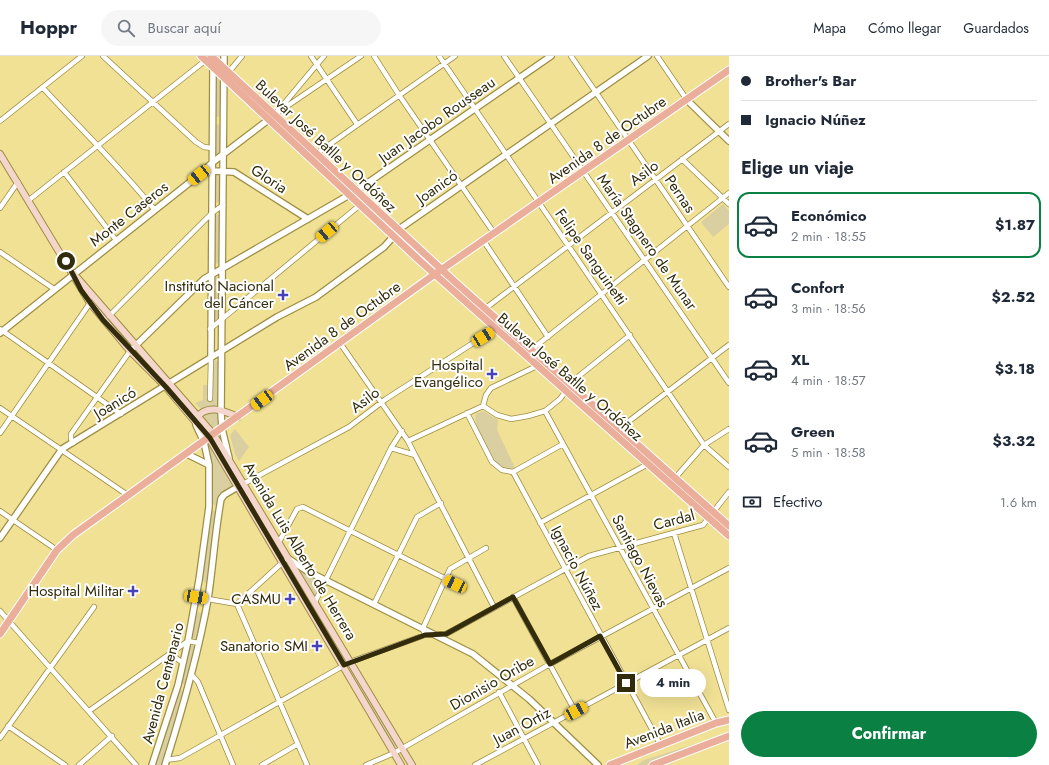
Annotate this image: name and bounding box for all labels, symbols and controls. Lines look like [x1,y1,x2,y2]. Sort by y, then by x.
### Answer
search box [101,10,381,46]
text: Hoppr [20,14,77,41]
icon: search [115,17,137,39]
text: Buscar aquí [147,17,221,39]
text: Mapa [813,18,846,38]
text: Cómo llegar [868,18,941,38]
text: Guardados [963,18,1029,38]
text: Brother's Bar [765,70,856,92]
street label: Juan Jacobo Rousseau [373,71,500,170]
street label: Bulevar José Batlle y Ordóñez [250,74,402,218]
street label: Avenida 8 de Octubre [543,91,671,189]
text: Ignacio Núñez [765,109,866,131]
street label: Asilo [625,155,663,191]
text: Elige un viaje [741,155,854,181]
street label: Gloria [246,159,292,199]
car [186,163,212,187]
street label: Joanicó [410,165,462,210]
street label: María Stagnero de Munar [592,169,703,315]
street label: Pernas [659,171,701,217]
street label: Monte Caseros [85,176,173,252]
street label: Felipe Sanguinetti [550,204,632,310]
text: Económico [791,205,866,227]
icon: car [743,207,779,243]
text: $1.87 [995,214,1035,236]
car [314,220,340,244]
text: 2 min · 18:55 [791,227,866,246]
route start [57,252,75,270]
place label: Instituto Nacional del Cáncer [164,275,275,314]
street label: Avenida 8 de Octubre [279,276,405,376]
text: Confort [791,277,844,299]
icon: car [743,279,779,315]
text: $2.52 [991,286,1035,308]
marker: Instituto Nacional del Cáncer [277,289,289,301]
text: 3 min · 18:56 [791,299,866,318]
street label: Bulevar José Batlle y Ordóñez [493,308,648,446]
car [470,326,496,348]
text: XL [791,349,809,371]
icon: car [743,351,779,387]
place label: Hospital Evangélico [414,354,483,393]
text: $3.18 [995,358,1035,380]
marker: Hospital Evangélico [486,368,498,380]
text: 4 min · 18:57 [791,371,866,390]
street label: Joanicó [88,382,140,425]
street label: Asilo [346,382,384,418]
car [249,388,275,412]
text: Green [791,421,835,443]
icon: car [743,423,779,459]
text: $3.32 [993,430,1035,452]
text: 5 min · 18:58 [791,443,866,462]
street label: Avenida Luis Alberto de Herrera [238,458,362,644]
icon: cash [741,491,763,513]
text: Efectivo [773,491,823,513]
text: 1.6 km [1000,493,1037,512]
street label: Cardal [651,504,697,536]
street label: Santiago Nievas [606,511,674,611]
street label: Ignacio Núñez [545,522,609,614]
car [442,573,468,595]
place label: Hospital Militar [28,580,125,602]
marker: Hospital Militar [127,585,139,597]
place label: CASMU [231,588,281,610]
car [183,589,209,605]
marker: CASMU [284,593,296,605]
street label: Avenida Centenario [136,620,190,746]
place label: Sanatorio SMI [220,635,308,657]
marker: Sanatorio SMI [311,640,323,652]
street label: Dionisio Oribe [446,650,538,716]
callout: 4 min [640,669,706,697]
text: 4 min [656,673,690,692]
route end [617,674,635,692]
car [563,700,589,722]
street label: Juan Ortiz [487,702,555,751]
street label: Avenida Italia [621,704,707,754]
button: Confirmar [741,711,1037,757]

